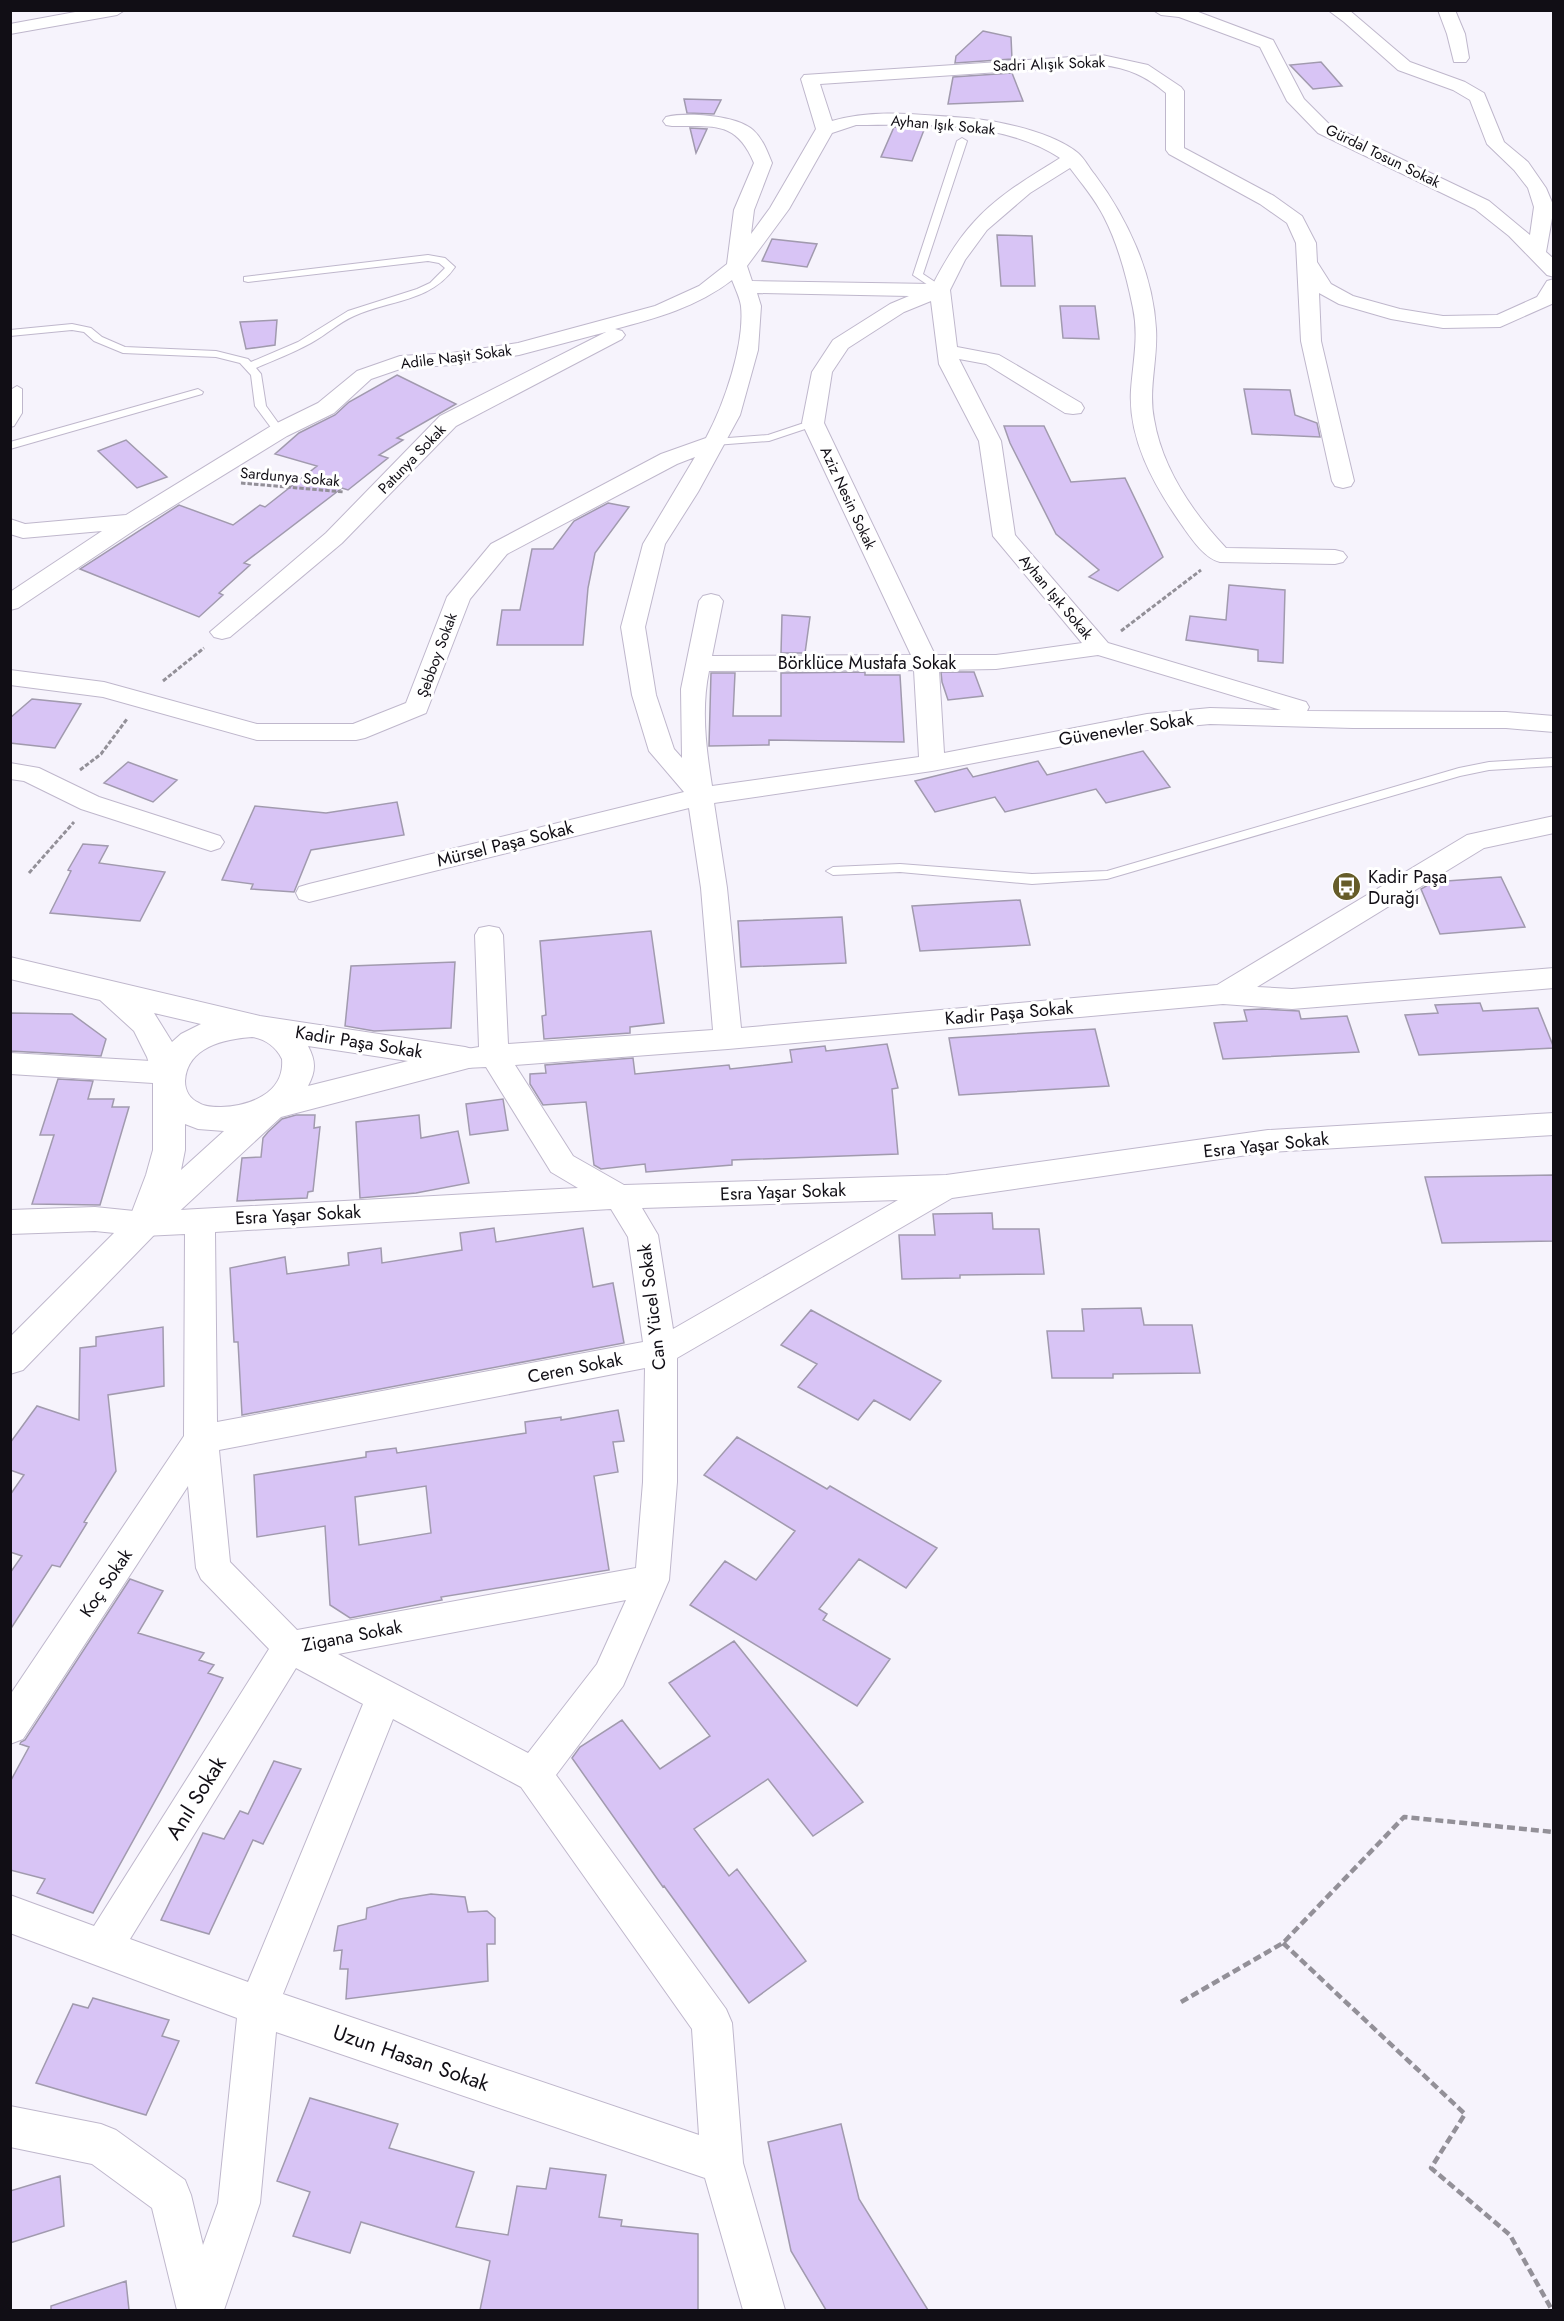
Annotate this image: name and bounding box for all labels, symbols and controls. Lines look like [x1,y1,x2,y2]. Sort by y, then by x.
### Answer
street label: Sadri Alışık Sokak [992,51,1106,77]
street label: Ayhan Işık Sokak [890,109,997,141]
street label: Gürdal Tosun Sokak [1322,119,1444,193]
street label: Adile Naşit Sokak [399,339,513,375]
street label: Patunya Sokak [373,419,451,499]
street label: Aziz Nesin Sokak [814,443,882,553]
street label: Sardunya Sokak [239,462,341,492]
street label: Ayhan Işık Sokak [1014,550,1098,645]
street label: Şebboy Sokak [411,609,463,701]
street label: Börklüce Mustafa Sokak [778,650,956,676]
street label: Güvenevler Sokak [1057,706,1195,752]
street label: Mürsel Paşa Sokak [434,814,576,874]
place label: Kadir Paşa Durağı [1368,864,1447,911]
bus stop icon: Kadir Paşa Durağı [1331,871,1363,903]
street label: Kadir Paşa Sokak [944,994,1074,1032]
street label: Kadir Paşa Sokak [293,1019,425,1065]
street label: Esra Yaşar Sokak [1202,1125,1330,1165]
street label: Esra Yaşar Sokak [720,1177,846,1207]
street label: Esra Yaşar Sokak [234,1199,362,1231]
street label: Can Yücel Sokak [631,1242,673,1372]
street label: Ceren Sokak [525,1346,625,1390]
street label: Koç Sokak [74,1543,139,1622]
street label: Zigana Sokak [300,1614,404,1658]
street label: Anıl Sokak [159,1750,234,1845]
street label: Uzun Hasan Sokak [329,2017,494,2099]

